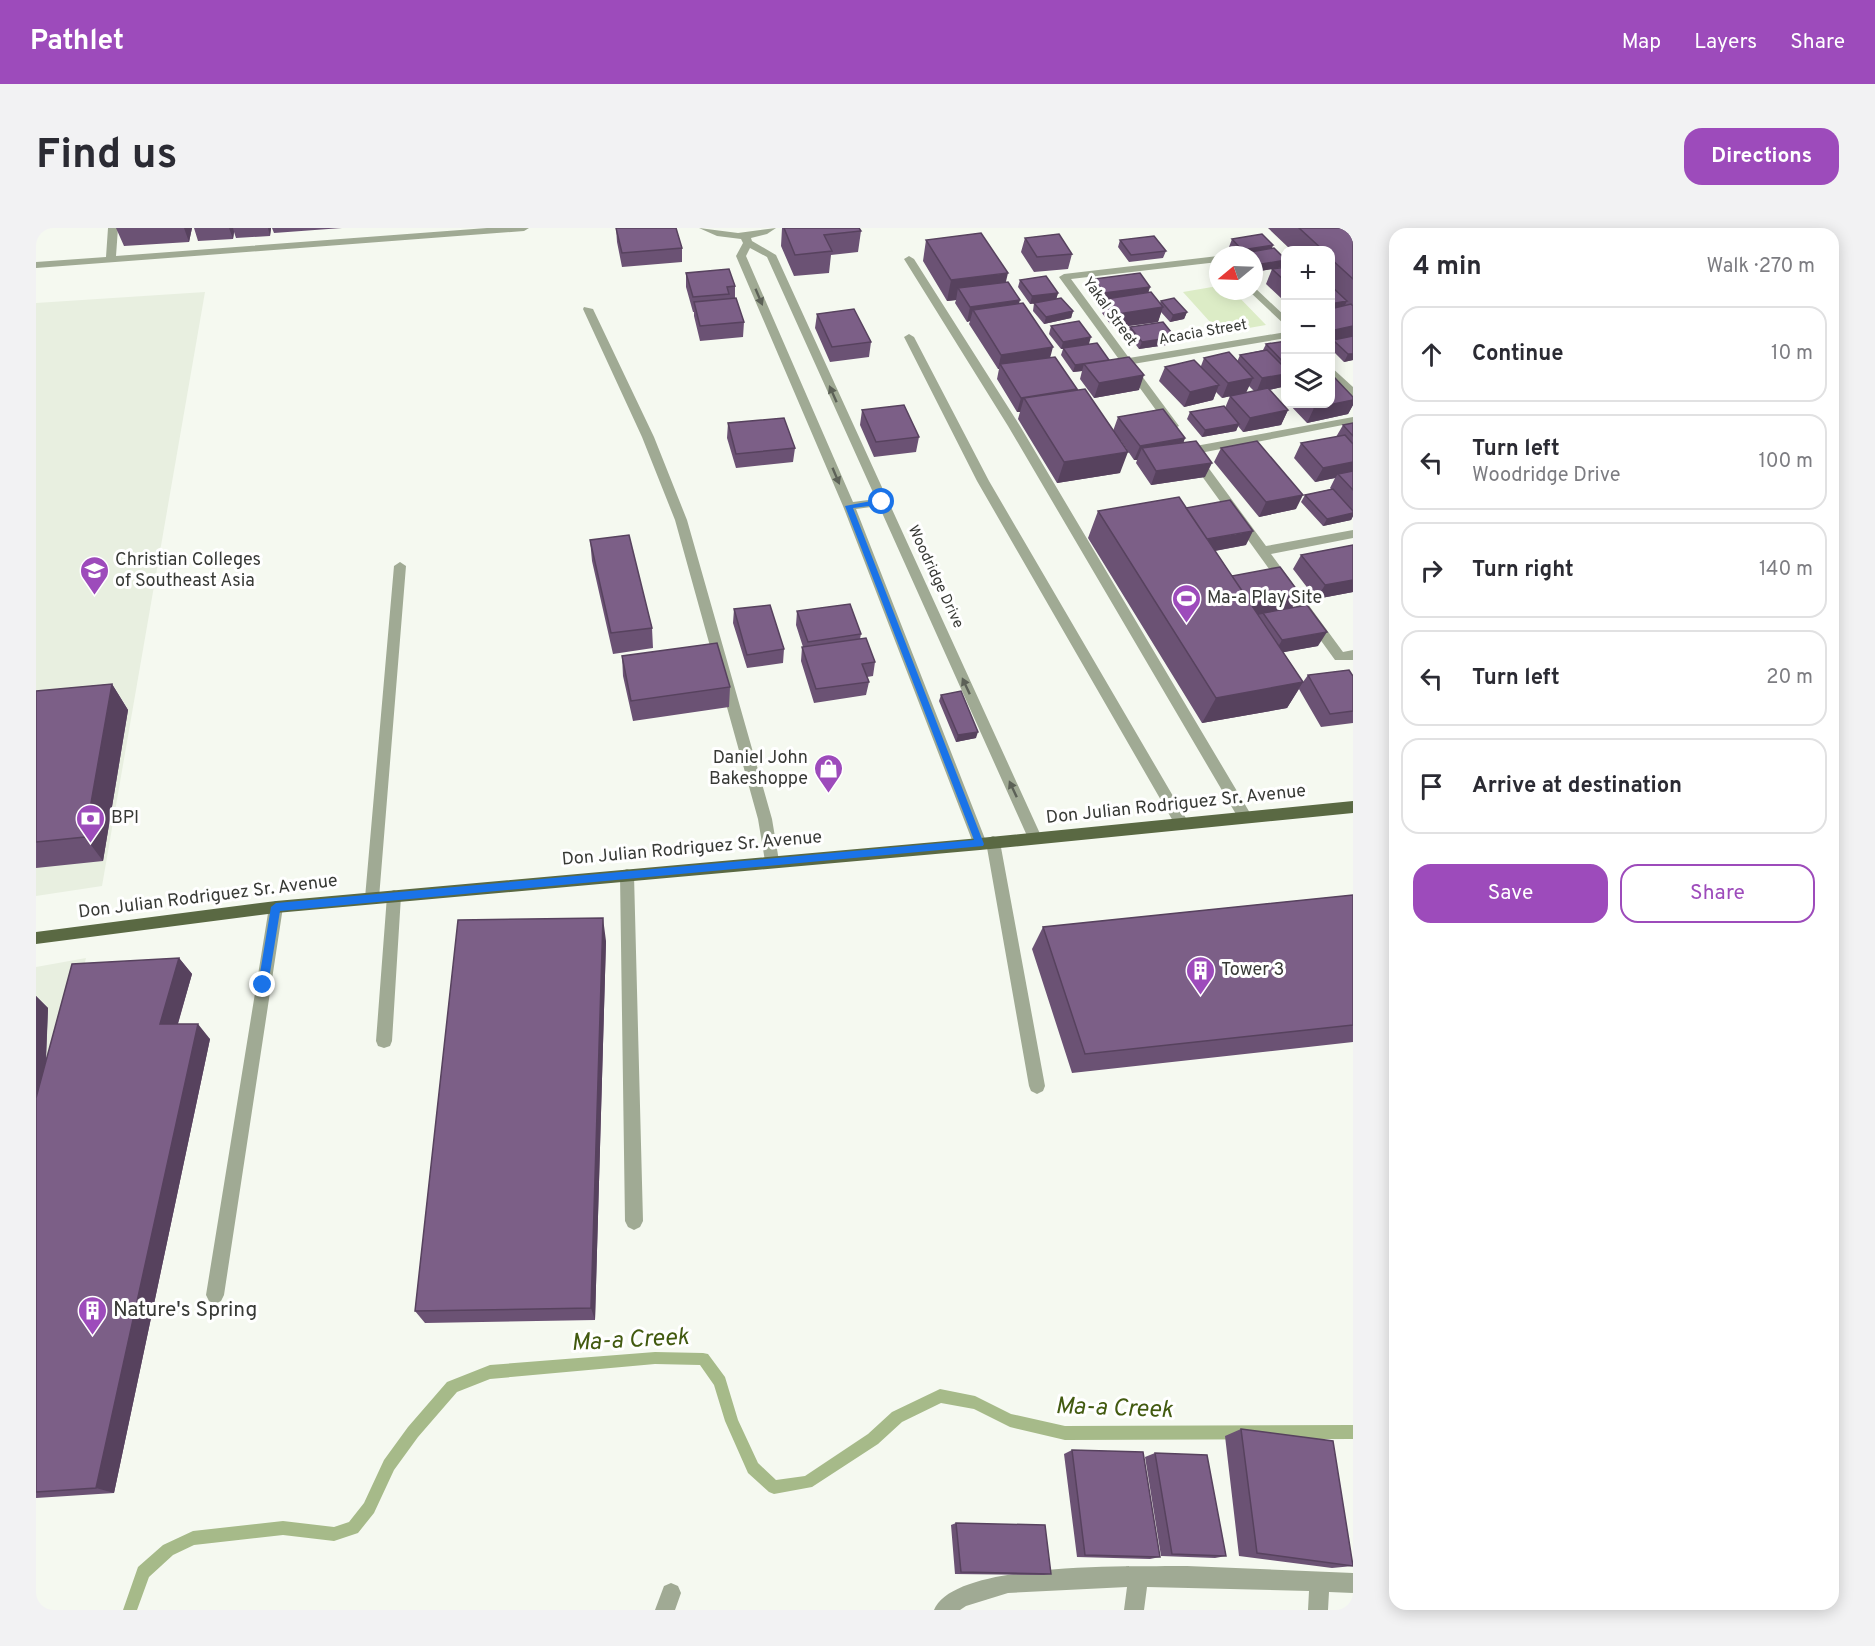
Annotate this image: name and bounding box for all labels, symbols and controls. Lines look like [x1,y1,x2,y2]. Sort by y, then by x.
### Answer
text: Pathlet [30,24,124,60]
text: Map [1622,29,1661,56]
text: Layers [1694,29,1757,56]
text: Share [1790,29,1845,56]
button: Directions [1684,128,1839,185]
text: Find us [36,130,177,183]
north arrow [1209,246,1263,300]
map controls [1281,246,1335,408]
button: + [1281,246,1335,300]
text: 4 min [1413,251,1482,284]
text: Walk · 270 m [1707,254,1815,280]
street label: Yakal Street [1078,274,1140,350]
one-way arrow [754,288,764,306]
button: − [1281,300,1335,354]
street label: Acacia Street [1157,316,1249,350]
icon: ahead [1415,338,1448,371]
text: Continue [1472,341,1563,368]
text: 10 m [1771,341,1813,367]
button: layers [1281,354,1335,408]
one-way arrow [829,385,838,402]
text: Turn left [1472,436,1560,463]
icon: left [1415,446,1448,479]
text: 100 m [1758,449,1813,475]
text: Woodridge Drive [1472,463,1621,489]
one-way arrow [832,467,841,485]
route start [868,488,894,514]
street label: Woodridge Drive [903,522,967,632]
place label: Christian Colleges of Southeast Asia [115,549,261,593]
school or university icon: Christian Colleges of Southeast Asia [78,554,110,596]
icon: right [1415,554,1448,587]
text: Turn right [1472,557,1574,584]
text: 140 m [1759,557,1813,583]
sports icon: Ma-a Play Site [1170,582,1202,624]
place label: Ma-a Play Site [1207,587,1322,610]
icon: left [1415,662,1448,695]
text: Turn left [1472,665,1560,692]
text: 20 m [1766,665,1813,691]
one-way arrow [962,677,971,694]
place label: Daniel John Bakeshoppe [709,747,808,791]
shop icon: Daniel John Bakeshoppe [813,752,845,794]
icon: arrive [1415,770,1448,803]
text: Arrive at destination [1472,773,1682,800]
one-way arrow [1008,780,1017,797]
street label: Don Julian Rodriguez Sr. Avenue [1045,780,1307,830]
bank icon: BPI [74,802,106,844]
place label: BPI [111,807,139,830]
street label: Don Julian Rodriguez Sr. Avenue [561,826,823,872]
button: Save [1413,864,1608,923]
button: Share [1620,864,1815,923]
street label: Don Julian Rodriguez Sr. Avenue [77,870,339,924]
building icon: Tower 3 [1184,954,1216,996]
place label: Tower 3 [1221,959,1284,982]
route end [249,971,275,997]
building icon: Nature's Spring [76,1294,108,1336]
place label: Nature's Spring [113,1297,257,1324]
water label: Ma-a Creek [570,1323,691,1359]
water label: Ma-a Creek [1055,1392,1174,1426]

